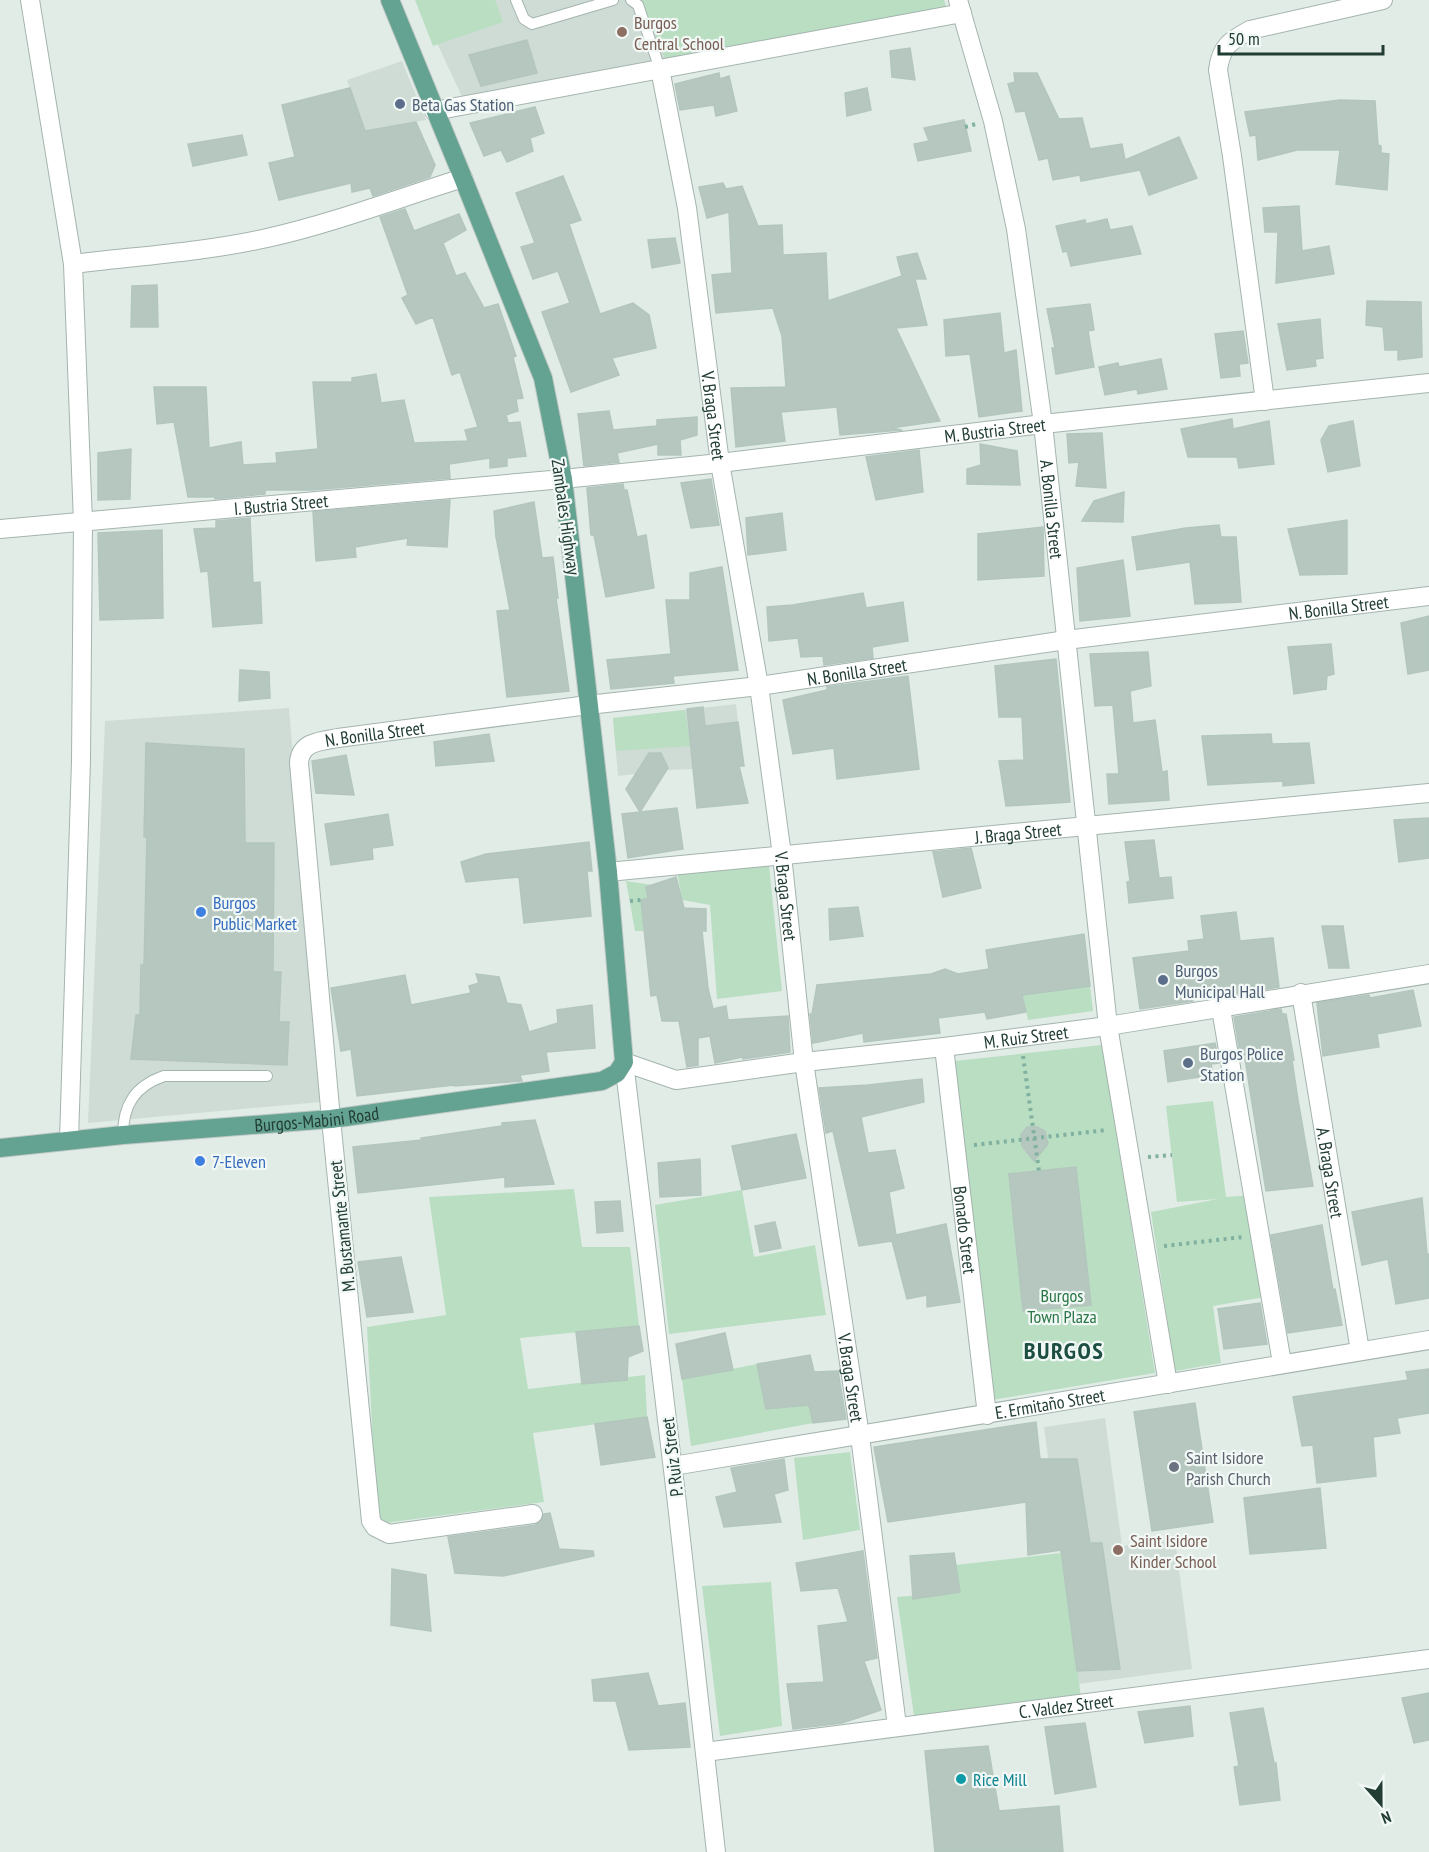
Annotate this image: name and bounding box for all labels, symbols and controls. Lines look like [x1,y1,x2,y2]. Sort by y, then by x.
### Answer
place label: Burgos Central School [634,11,725,55]
scale bar [1219,18,1382,56]
marker: Burgos Central School [615,25,629,39]
text: 50 m [1228,27,1260,50]
place label: Beta Gas Station [412,93,514,116]
marker: Beta Gas Station [393,97,407,111]
street label: V. Braga Street [697,369,731,462]
street label: M. Bustria Street [943,412,1047,447]
street label: Zambales Highway [546,458,586,577]
street label: A. Bonilla Street [1035,459,1069,560]
street label: I. Bustria Street [233,488,329,520]
street label: N. Bonilla Street [1287,590,1390,624]
street label: N. Bonilla Street [805,653,908,690]
street label: N. Bonilla Street [323,715,426,751]
street label: J. Braga Street [973,817,1063,848]
street label: V. Braga Street [770,849,803,942]
place label: Burgos Public Market [213,891,297,935]
marker: Burgos Public Market [194,905,208,919]
place label: Burgos Municipal Hall [1175,959,1265,1003]
marker: Burgos Municipal Hall [1156,973,1170,987]
street label: M. Ruiz Street [982,1020,1069,1053]
place label: Burgos Police Station [1200,1042,1284,1086]
marker: Burgos Police Station [1181,1056,1195,1070]
street label: Burgos-Mabini Road [254,1101,380,1136]
street label: A. Braga Street [1312,1126,1349,1220]
place label: 7-Eleven [212,1150,266,1173]
marker: 7-Eleven [193,1154,207,1168]
street label: M. Bustamante Street [324,1159,360,1293]
street label: Bonado Street [949,1185,982,1275]
park label: Burgos Town Plaza [1027,1284,1097,1328]
street label: V. Braga Street [833,1331,869,1424]
district label: BURGOS [1024,1335,1104,1366]
street label: E. Ermitaño Street [993,1383,1106,1424]
street label: P. Ruiz Street [656,1416,688,1498]
place label: Saint Isidore Parish Church [1186,1446,1271,1490]
marker: Saint Isidore Parish Church [1167,1460,1181,1474]
place label: Saint Isidore Kinder School [1130,1529,1217,1573]
marker: Saint Isidore Kinder School [1111,1543,1125,1557]
street label: C. Valdez Street [1017,1688,1115,1723]
place label: Rice Mill [973,1768,1027,1791]
marker: Rice Mill [954,1772,968,1786]
north arrow [1351,1774,1411,1834]
text: N [1379,1807,1394,1829]

